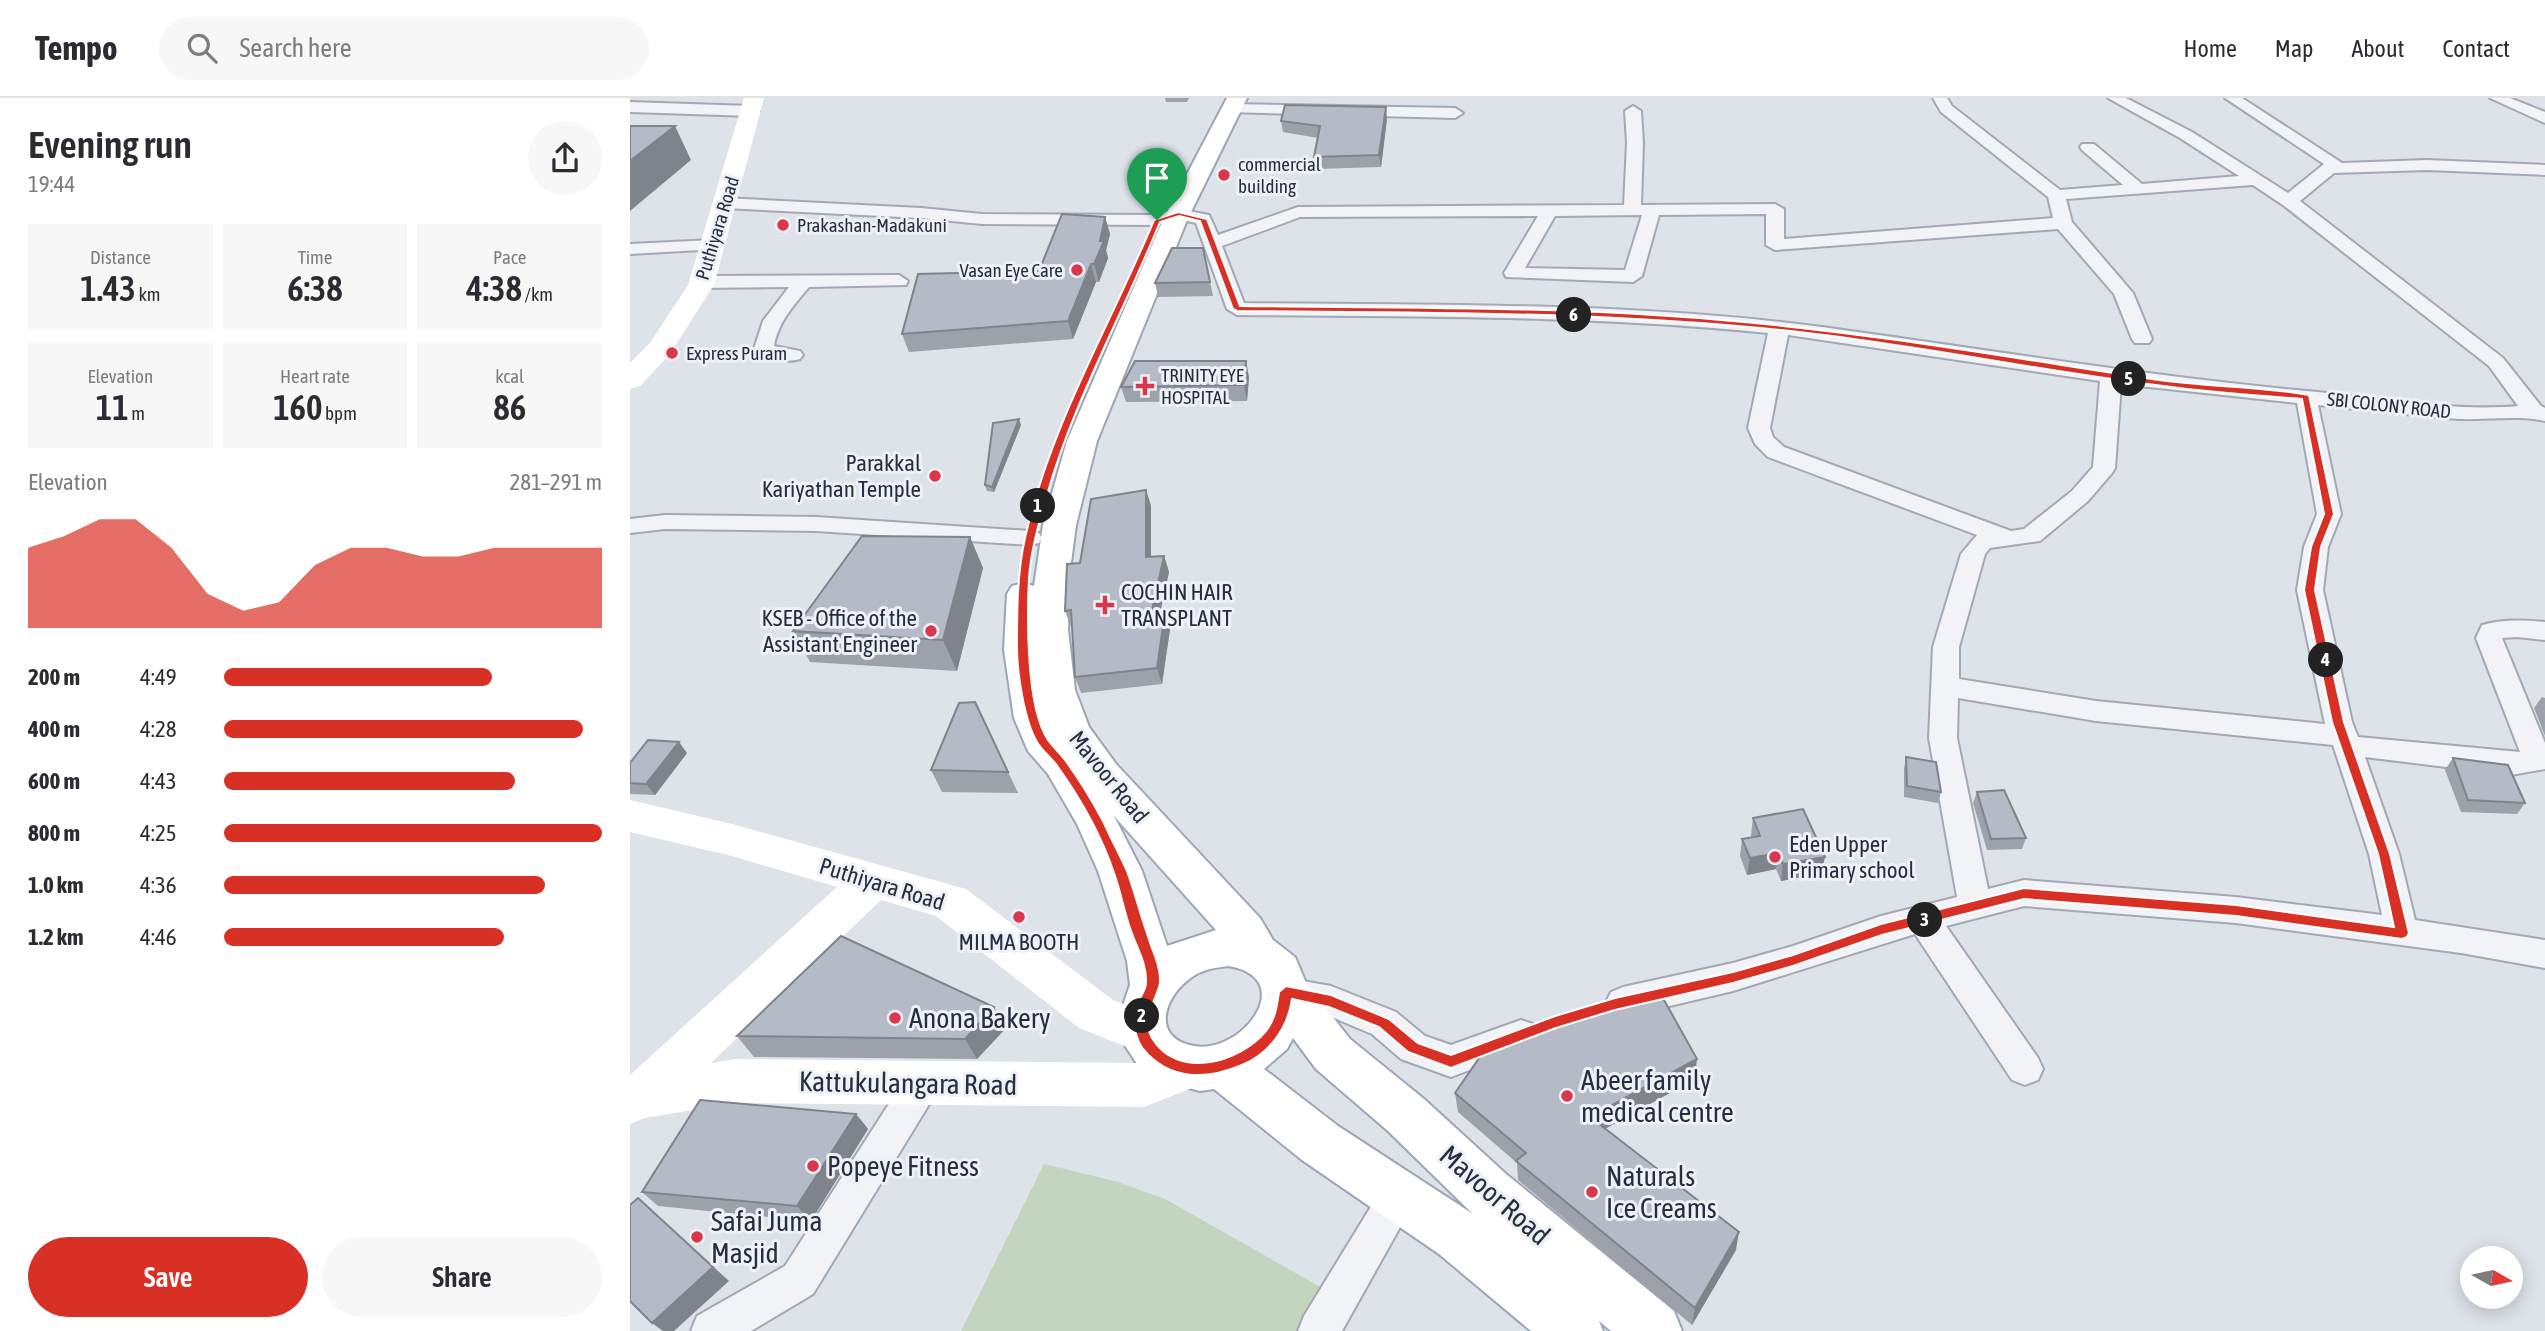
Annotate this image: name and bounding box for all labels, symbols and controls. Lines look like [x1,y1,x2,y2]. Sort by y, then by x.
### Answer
search box [159,17,649,80]
text: Tempo [35,29,117,67]
icon: search [183,29,221,67]
text: Search here [239,33,352,63]
text: Home [2183,35,2237,62]
text: Map [2275,35,2313,62]
text: About [2351,35,2404,62]
text: Contact [2442,35,2510,62]
button: share [528,121,602,195]
text: Evening run [28,123,192,166]
pin [1127,148,1187,220]
place label: commercial building [1238,153,1321,197]
icon: arrive [1138,159,1176,197]
marker: commercial building [1216,167,1232,183]
text: 19:44 [28,171,75,197]
street label: Puthiyara Road [691,174,743,282]
place label: Prakashan-Madakuni [797,214,947,236]
marker: Prakashan-Madakuni [775,217,791,233]
text: Distance [90,246,151,268]
text: Time [298,246,332,268]
text: Pace [493,246,526,268]
place label: Vasan Eye Care [959,259,1063,281]
marker: Vasan Eye Care [1069,262,1085,278]
text: 1.43 [80,268,136,308]
text: 6:38 [287,268,343,308]
text: 4:38 [466,268,522,308]
text: km [136,283,160,305]
text: /km [522,283,553,305]
pin: 6 [1556,298,1592,332]
text: 6 [1569,303,1578,325]
place label: Express Puram [686,342,787,364]
marker: Express Puram [664,345,680,361]
pin: 5 [2112,362,2146,396]
place label: TRINITY EYE HOSPITAL [1161,364,1244,408]
text: Elevation [87,365,153,387]
text: Heart rate [280,365,350,387]
text: kcal [495,365,524,387]
text: 5 [2124,367,2133,389]
marker: TRINITY EYE HOSPITAL [1135,376,1155,396]
text: 11 [96,387,129,427]
text: 160 [273,387,323,427]
text: 86 [493,387,526,427]
street label: SBI COLONY ROAD [2326,388,2452,422]
text: m [129,402,145,424]
text: bpm [323,402,357,424]
place label: Parakkal Kariyathan Temple [762,450,921,502]
marker: Parakkal Kariyathan Temple [927,468,943,484]
text: Elevation [28,469,108,495]
text: 281–291 m [509,469,602,495]
pin: 1 [1020,488,1056,524]
text: 1 [1033,494,1042,516]
place label: COCHIN HAIR TRANSPLANT [1121,579,1233,631]
marker: COCHIN HAIR TRANSPLANT [1095,595,1115,615]
place label: KSEB - Office of the Assistant Engineer [761,605,918,657]
marker: KSEB - Office of the Assistant Engineer [923,623,939,639]
pin: 4 [2308,642,2344,678]
text: 4 [2321,648,2330,670]
text: 200 m [28,664,80,690]
text: 4:49 [140,664,177,690]
text: 400 m [28,716,80,742]
text: 4:28 [140,716,177,742]
street label: Mavoor Road [1064,726,1154,828]
text: 600 m [28,768,80,794]
text: 4:43 [140,768,177,794]
text: 800 m [28,820,80,846]
text: 4:25 [140,820,177,846]
place label: Eden Upper Primary school [1789,831,1915,883]
marker: Eden Upper Primary school [1767,849,1783,865]
street label: Puthiyara Road [816,853,948,915]
text: 1.0 km [28,872,84,898]
text: 4:36 [140,872,177,898]
pin: 3 [1908,902,1942,938]
text: 3 [1920,908,1929,930]
marker: MILMA BOOTH [1011,909,1027,925]
text: 1.2 km [28,924,84,950]
text: 4:46 [140,924,177,950]
place label: MILMA BOOTH [959,929,1079,955]
pin: 2 [1124,998,1160,1034]
place label: Anona Bakery [909,1002,1050,1034]
text: 2 [1137,1004,1146,1026]
marker: Anona Bakery [887,1010,903,1026]
place label: Abeer family medical centre [1581,1064,1734,1128]
street label: Kattukulangara Road [799,1065,1017,1101]
marker: Abeer family medical centre [1559,1088,1575,1104]
street label: Mavoor Road [1434,1139,1556,1251]
place label: Popeye Fitness [827,1150,979,1182]
marker: Popeye Fitness [805,1158,821,1174]
place label: Naturals Ice Creams [1606,1160,1717,1224]
marker: Naturals Ice Creams [1584,1184,1600,1200]
place label: Safai Juma Masjid [711,1205,822,1269]
marker: Safai Juma Masjid [689,1229,705,1245]
button: Save [28,1237,308,1317]
button: Share [322,1237,602,1317]
north arrow [2460,1246,2524,1309]
map controls [2460,1246,2523,1309]

